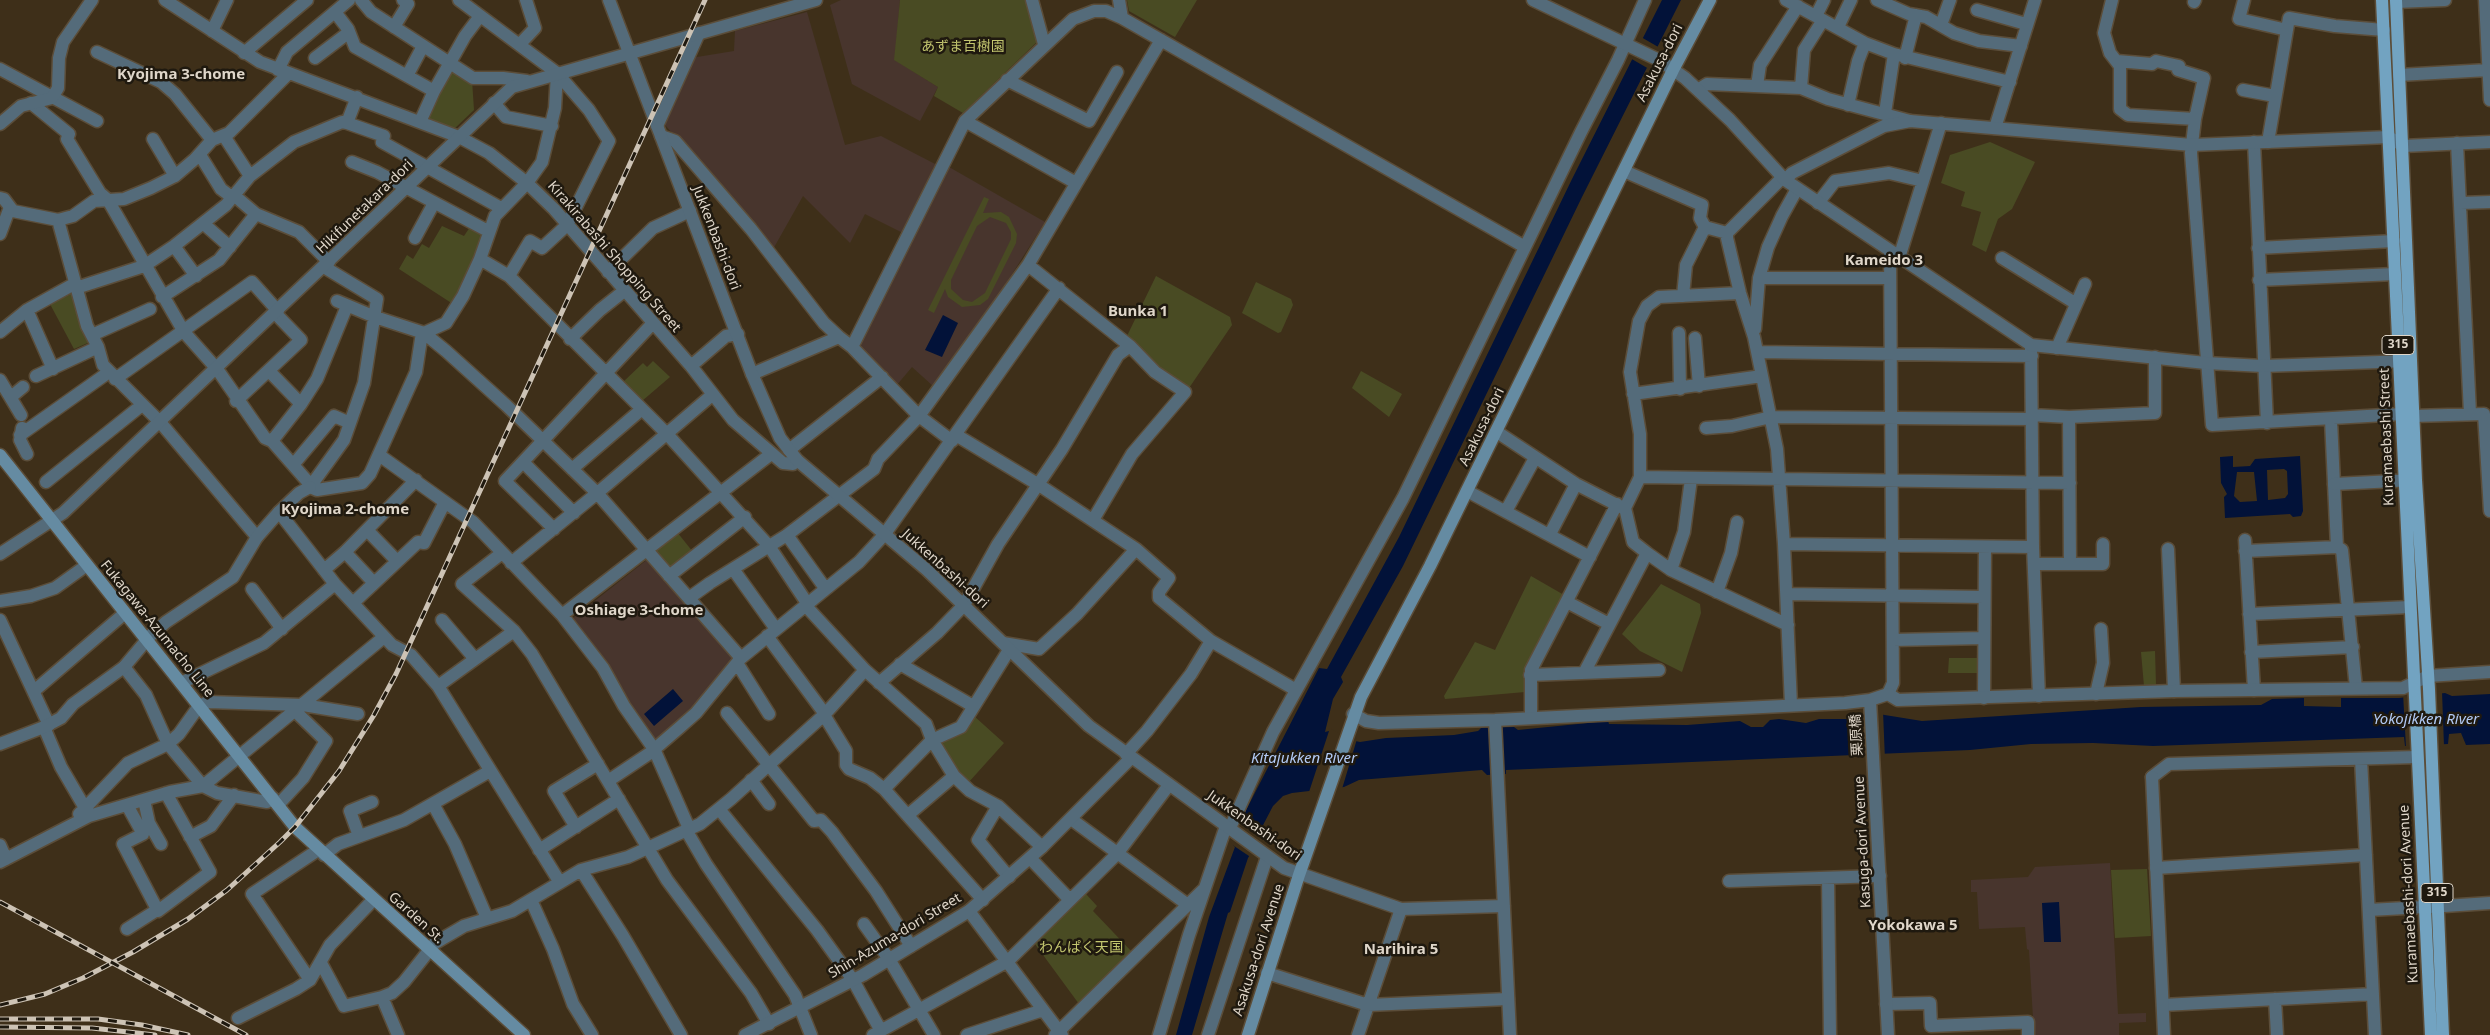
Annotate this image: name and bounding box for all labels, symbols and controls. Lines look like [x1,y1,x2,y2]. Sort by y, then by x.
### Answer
street label: Asakusa-dori [1633,21,1687,105]
park label: あずま百樹園 [921,39,1005,55]
district label: Kyojima 3-chome [117,66,245,84]
street label: Hikifunetakara-dori [313,157,417,257]
street label: Kirakirabashi Shopping Street [544,178,684,336]
street label: Jukkenbashi-dori [688,183,744,293]
district label: Kameido 3 [1845,252,1923,270]
district label: Bunka 1 [1108,303,1168,321]
road number: 315 [2382,336,2414,354]
street label: Kuramaebashi Street [2376,368,2398,506]
street label: Asakusa-dori [1456,385,1508,469]
district label: Kyojima 2-chome [281,501,409,519]
street label: Jukkenbashi-dori [898,526,992,612]
street label: Fukagawa-Azumacho Line [97,557,217,701]
district label: Oshiage 3-chome [575,602,703,620]
water label: Yokojikken River [2373,711,2479,729]
street label: 栗原橋 [1848,714,1866,756]
water label: Kitajukken River [1251,750,1357,768]
street label: Kasuga-dori Avenue [1851,776,1875,908]
street label: Jukkenbashi-dori [1204,787,1304,865]
street label: Kuramaebashi-dori Avenue [2396,804,2422,984]
street label: Asakusa-dori Avenue [1230,882,1288,1018]
road number: 315 [2421,884,2453,902]
street label: Garden St. [385,889,447,947]
street label: Shin-Azuma-dori Street [826,890,964,982]
district label: Yokokawa 5 [1868,917,1958,935]
park label: わんぱく天国 [1039,940,1123,956]
district label: Narihira 5 [1364,941,1438,959]

